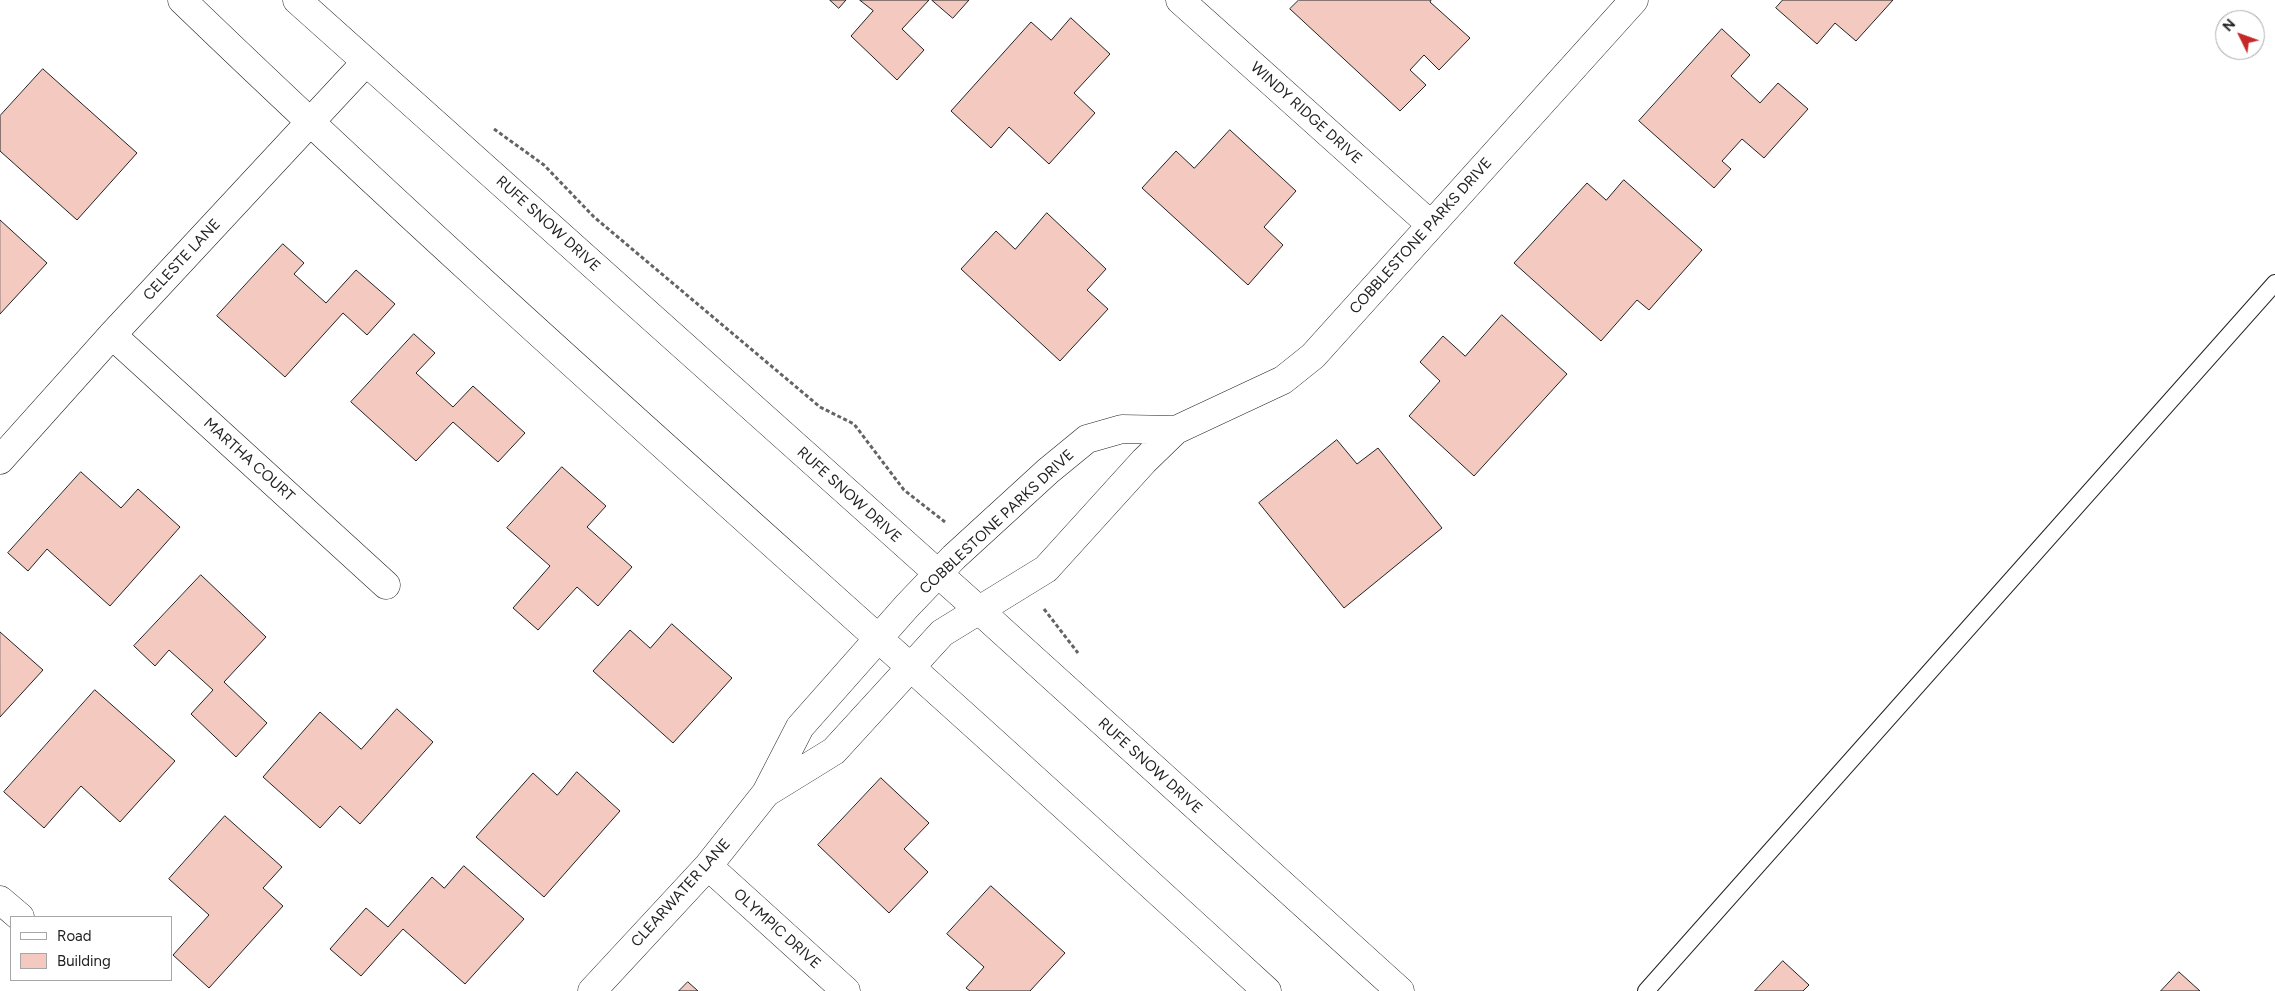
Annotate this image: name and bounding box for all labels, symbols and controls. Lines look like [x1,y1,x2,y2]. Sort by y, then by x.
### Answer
north arrow [2215,10,2265,60]
text: N [2219,16,2239,35]
street label: WINDY RIDGE DRIVE [1247,58,1365,168]
street label: COBBLESTONE PARKS DRIVE [1346,154,1496,318]
street label: RUFE SNOW DRIVE [492,172,604,276]
street label: CELESTE LANE [140,216,224,304]
street label: MARTHA COURT [200,414,298,506]
street label: RUFE SNOW DRIVE [793,443,905,547]
street label: COBBLESTONE PARKS DRIVE [916,446,1078,598]
street label: RUFE SNOW DRIVE [1094,714,1206,818]
street label: CLEARWATER LANE [628,835,734,951]
street label: OLYMPIC DRIVE [730,885,824,973]
legend [10,916,172,981]
text: Road [57,927,92,945]
text: Building [57,952,111,970]

